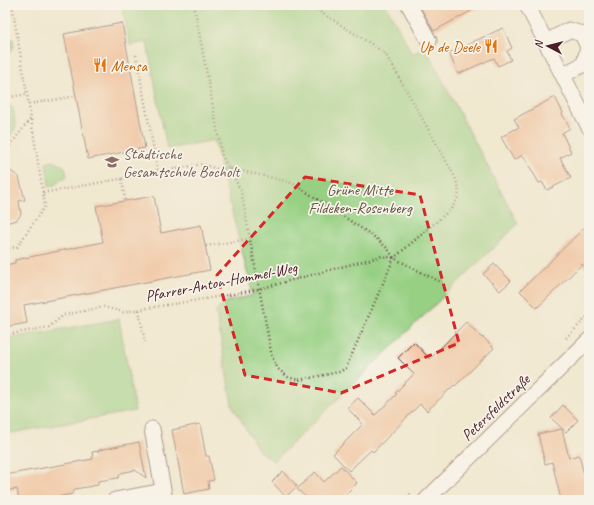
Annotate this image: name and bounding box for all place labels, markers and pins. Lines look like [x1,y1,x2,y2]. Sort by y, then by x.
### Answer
place label: Up de Deele [419,37,482,57]
restaurant icon: Up de Deele [483,38,499,54]
place label: Mensa [111,56,148,76]
restaurant icon: Mensa [92,57,108,73]
place label: Städtische Gesamtschule Bocholt [123,144,241,182]
school or university icon: Städtische Gesamtschule Bocholt [104,154,120,170]

